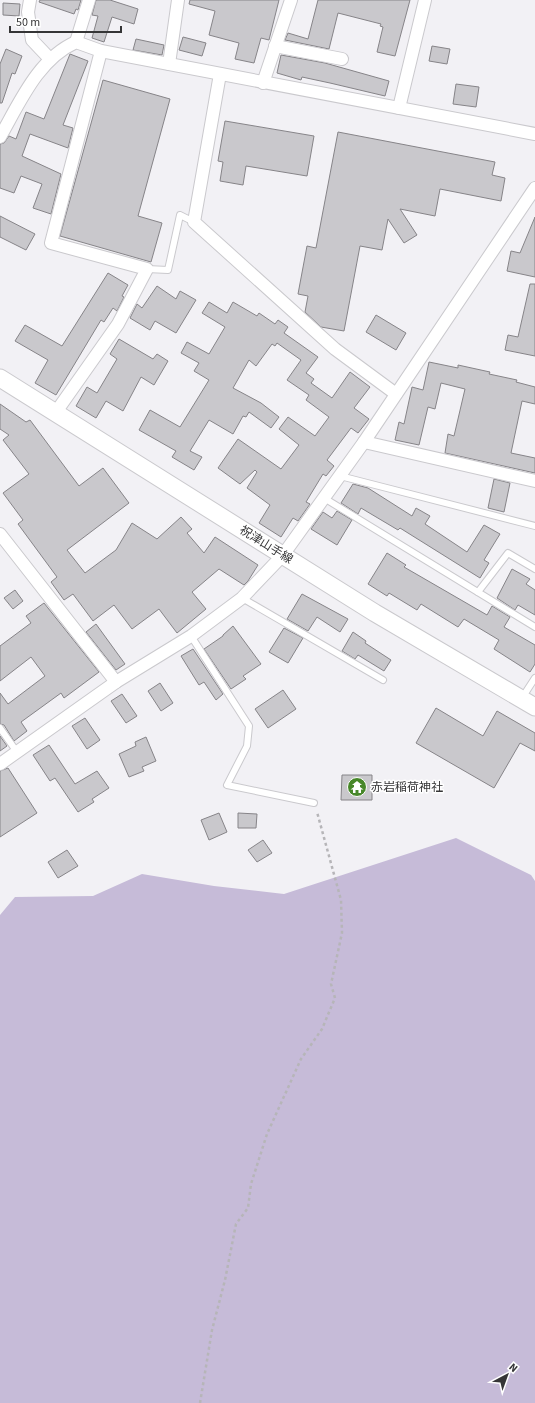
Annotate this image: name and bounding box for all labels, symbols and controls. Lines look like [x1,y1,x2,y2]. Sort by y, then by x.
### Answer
scale bar [10,8,121,34]
text: 50 m [16,14,40,31]
street label: 祝津山手線 [236,522,296,568]
temple icon: 赤岩稲荷神社 [346,776,368,798]
place label: 赤岩稲荷神社 [371,779,443,796]
north arrow [487,1355,527,1395]
text: N [506,1360,521,1376]

